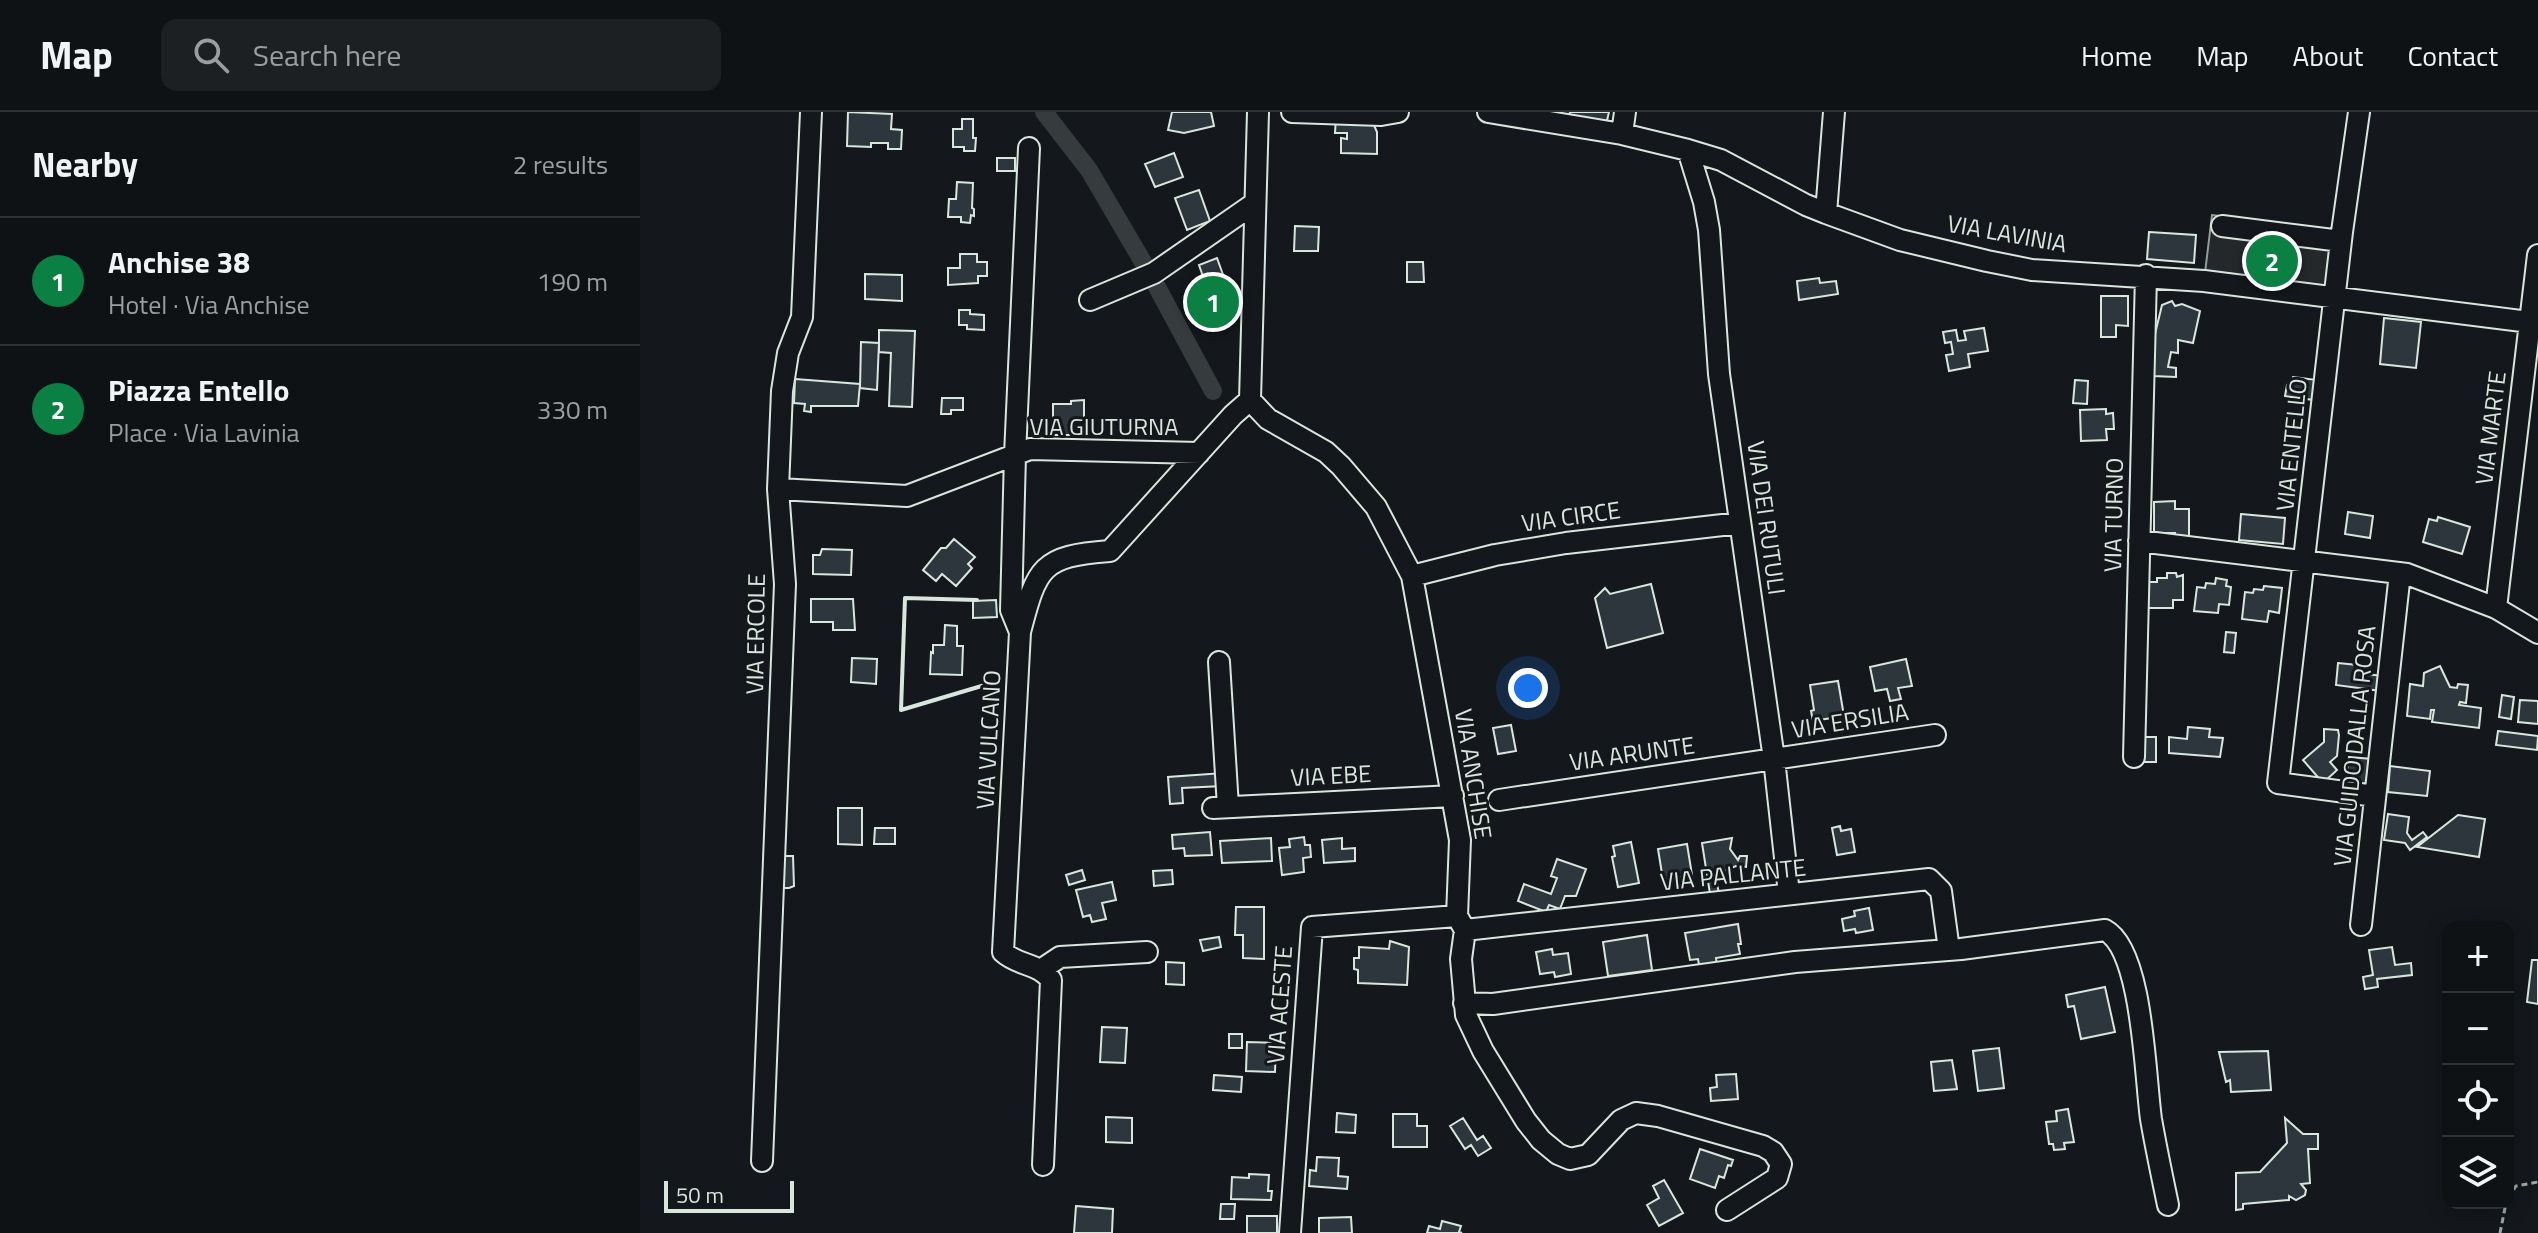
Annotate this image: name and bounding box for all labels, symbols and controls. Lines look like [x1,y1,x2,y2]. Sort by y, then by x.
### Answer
search box [161,19,721,91]
text: Map [40,26,113,84]
text: Search here [253,32,402,78]
icon: search [189,33,233,77]
text: Home [2081,34,2152,77]
text: Map [2196,34,2249,77]
text: About [2293,34,2363,77]
text: Contact [2407,34,2498,77]
text: Nearby [32,138,138,190]
text: 2 results [513,145,608,184]
street label: VIA LAVINIA [1945,205,2070,261]
pin: 2 [2246,231,2298,291]
text: Anchise 38 [108,239,250,285]
text: 1 [51,262,65,301]
text: 190 m [537,262,608,301]
pin: 1 [1187,272,1239,332]
text: Hotel · Via Anchise [108,285,310,324]
text: Piazza Entello [108,367,290,413]
street label: VIA MARTE [2465,369,2515,487]
street label: VIA ENTELLO [2266,377,2316,513]
text: 2 [51,390,65,429]
text: 330 m [537,390,608,429]
street label: VIA GIUTURNA [1030,408,1179,444]
text: Place · Via Lavinia [108,413,300,452]
street label: VIA DEI RUTULI [1738,439,1796,597]
street label: VIA TURNO [2094,457,2132,572]
street label: VIA CIRCE [1519,491,1623,541]
street label: VIA ERCOLE [736,573,774,695]
street label: VIA GUIDO DALLA ROSA [2323,624,2385,868]
your location [1508,668,1548,708]
street label: VIA VULCANO [966,669,1010,811]
street label: VIA ERSILIA [1789,693,1911,747]
street label: VIA ANCHISE [1446,706,1502,842]
street label: VIA ARUNTE [1567,726,1697,780]
street label: VIA EBE [1290,755,1372,795]
street label: VIA PALLANTE [1658,848,1808,900]
map controls [2442,921,2514,1209]
button: + [2442,921,2514,993]
street label: VIA ACESTE [1257,944,1301,1065]
button: − [2442,993,2514,1065]
button: locate [2442,1065,2514,1137]
button: layers [2442,1137,2514,1209]
scale bar [664,1177,794,1213]
text: 50 m [676,1178,724,1212]

